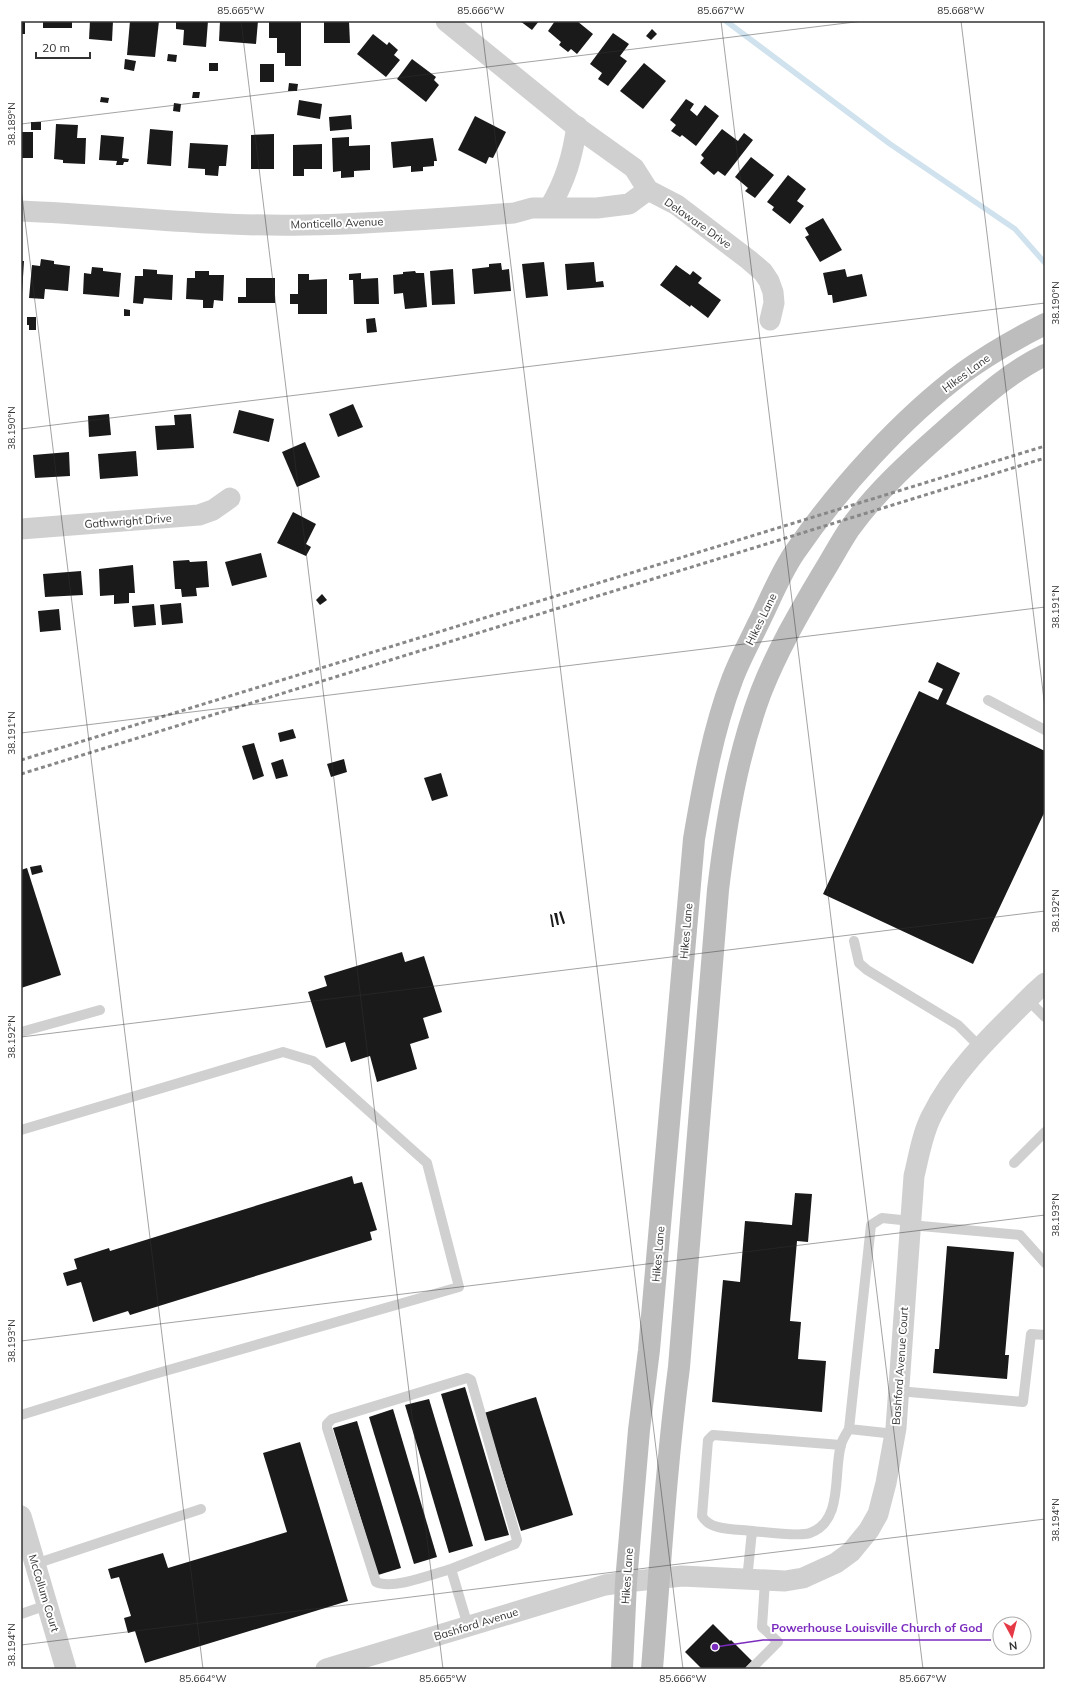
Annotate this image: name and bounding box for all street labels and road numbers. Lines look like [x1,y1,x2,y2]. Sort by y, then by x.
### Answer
street label: Delaware Drive [662,195,734,251]
street label: Monticello Avenue [290,214,384,232]
street label: Hikes Lane [939,351,993,395]
street label: Gathwright Drive [84,511,172,531]
street label: Hikes Lane [742,591,780,647]
street label: Hikes Lane [677,903,695,959]
street label: Hikes Lane [649,1226,667,1282]
street label: Bashford Avenue Court [889,1306,911,1426]
street label: Hikes Lane [618,1548,636,1604]
street label: McCollum Court [26,1553,62,1634]
street label: Bashford Avenue [432,1605,520,1643]

